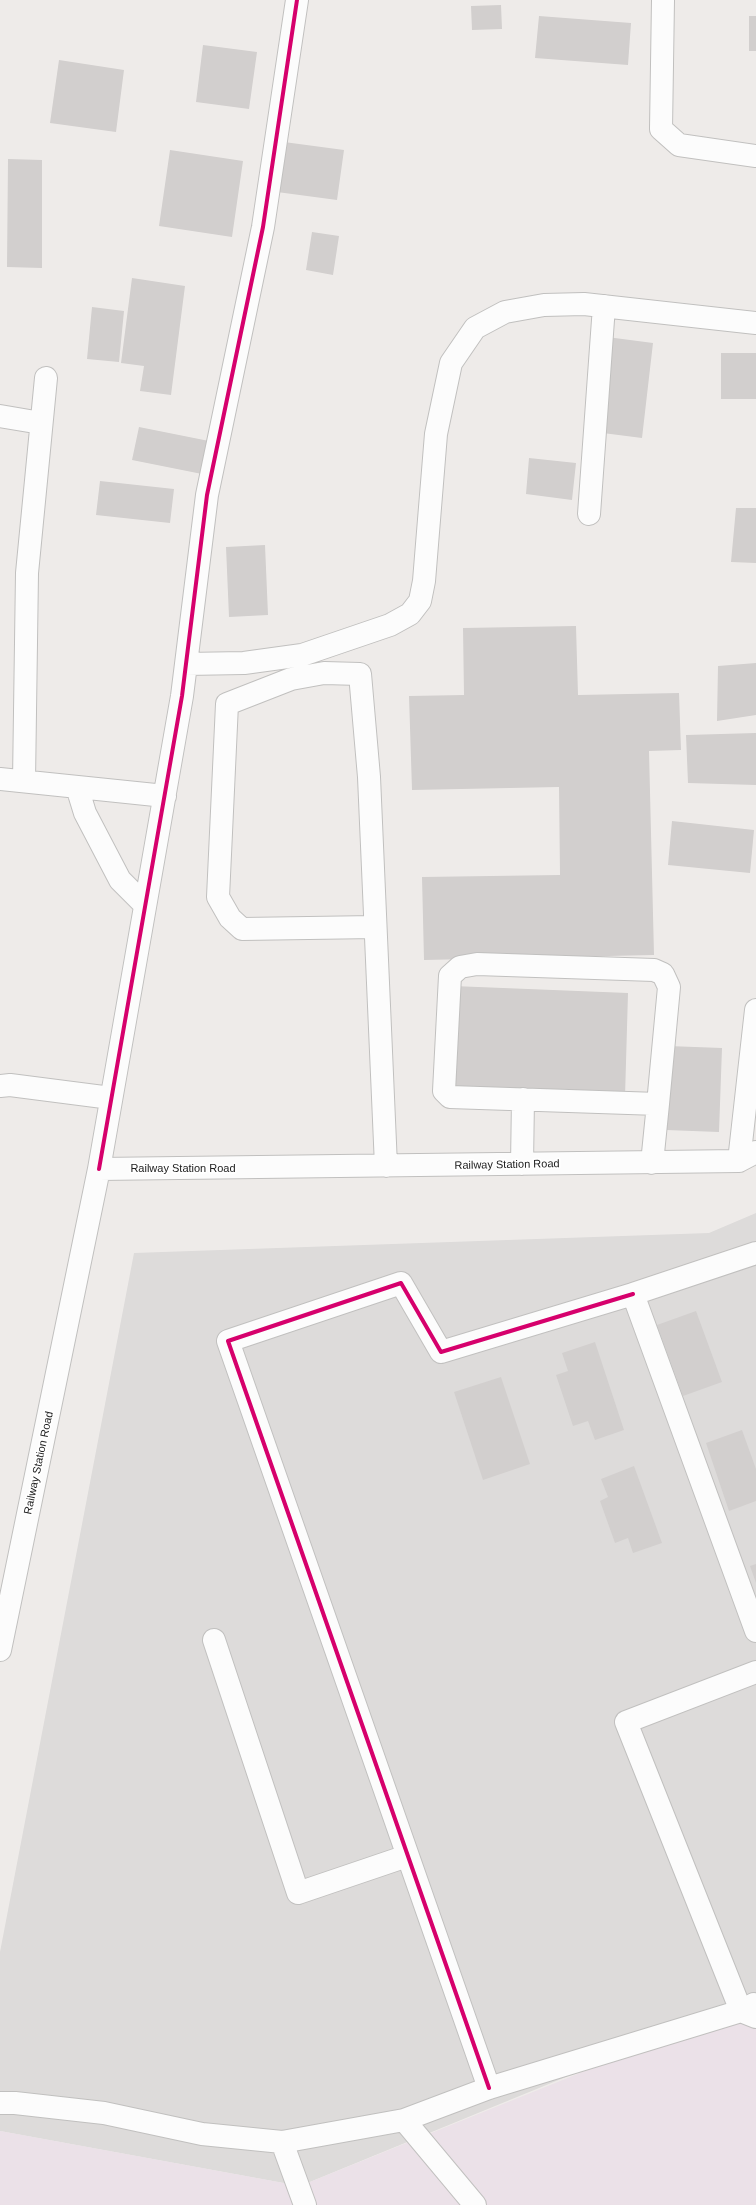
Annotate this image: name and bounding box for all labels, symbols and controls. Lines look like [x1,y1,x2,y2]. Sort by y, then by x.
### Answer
street label: Railway Station Road [454,1157,560,1173]
street label: Railway Station Road [130,1162,236,1176]
street label: Railway Station Road [22,1410,56,1516]

